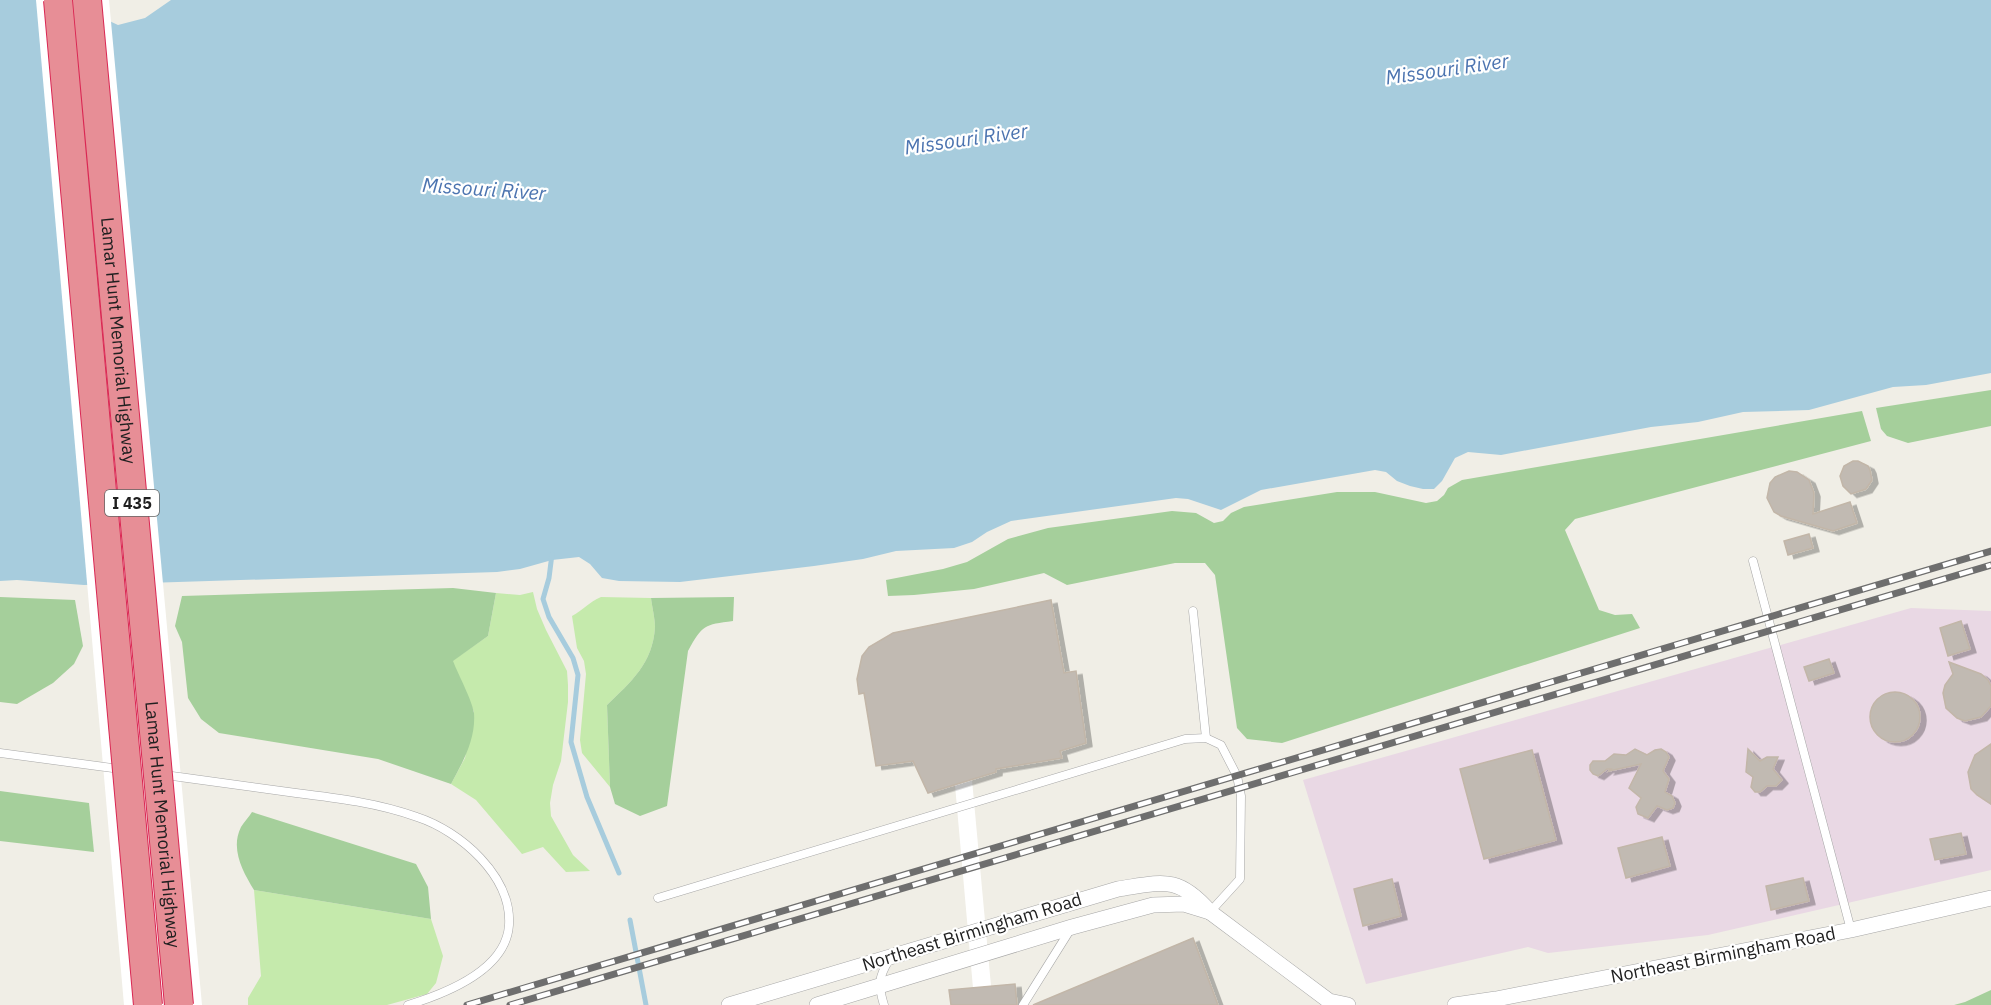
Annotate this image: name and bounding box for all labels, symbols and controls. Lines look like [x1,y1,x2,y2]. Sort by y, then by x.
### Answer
water label: Missouri River [1384,46,1511,91]
water label: Missouri River [903,116,1030,161]
water label: Missouri River [421,171,548,206]
street label: Lamar Hunt Memorial Highway [96,216,141,465]
road number: I 435 [105,490,159,516]
street label: Lamar Hunt Memorial Highway [140,700,186,949]
street label: Northeast Birmingham Road [859,887,1085,976]
street label: Northeast Birmingham Road [1608,921,1837,988]

